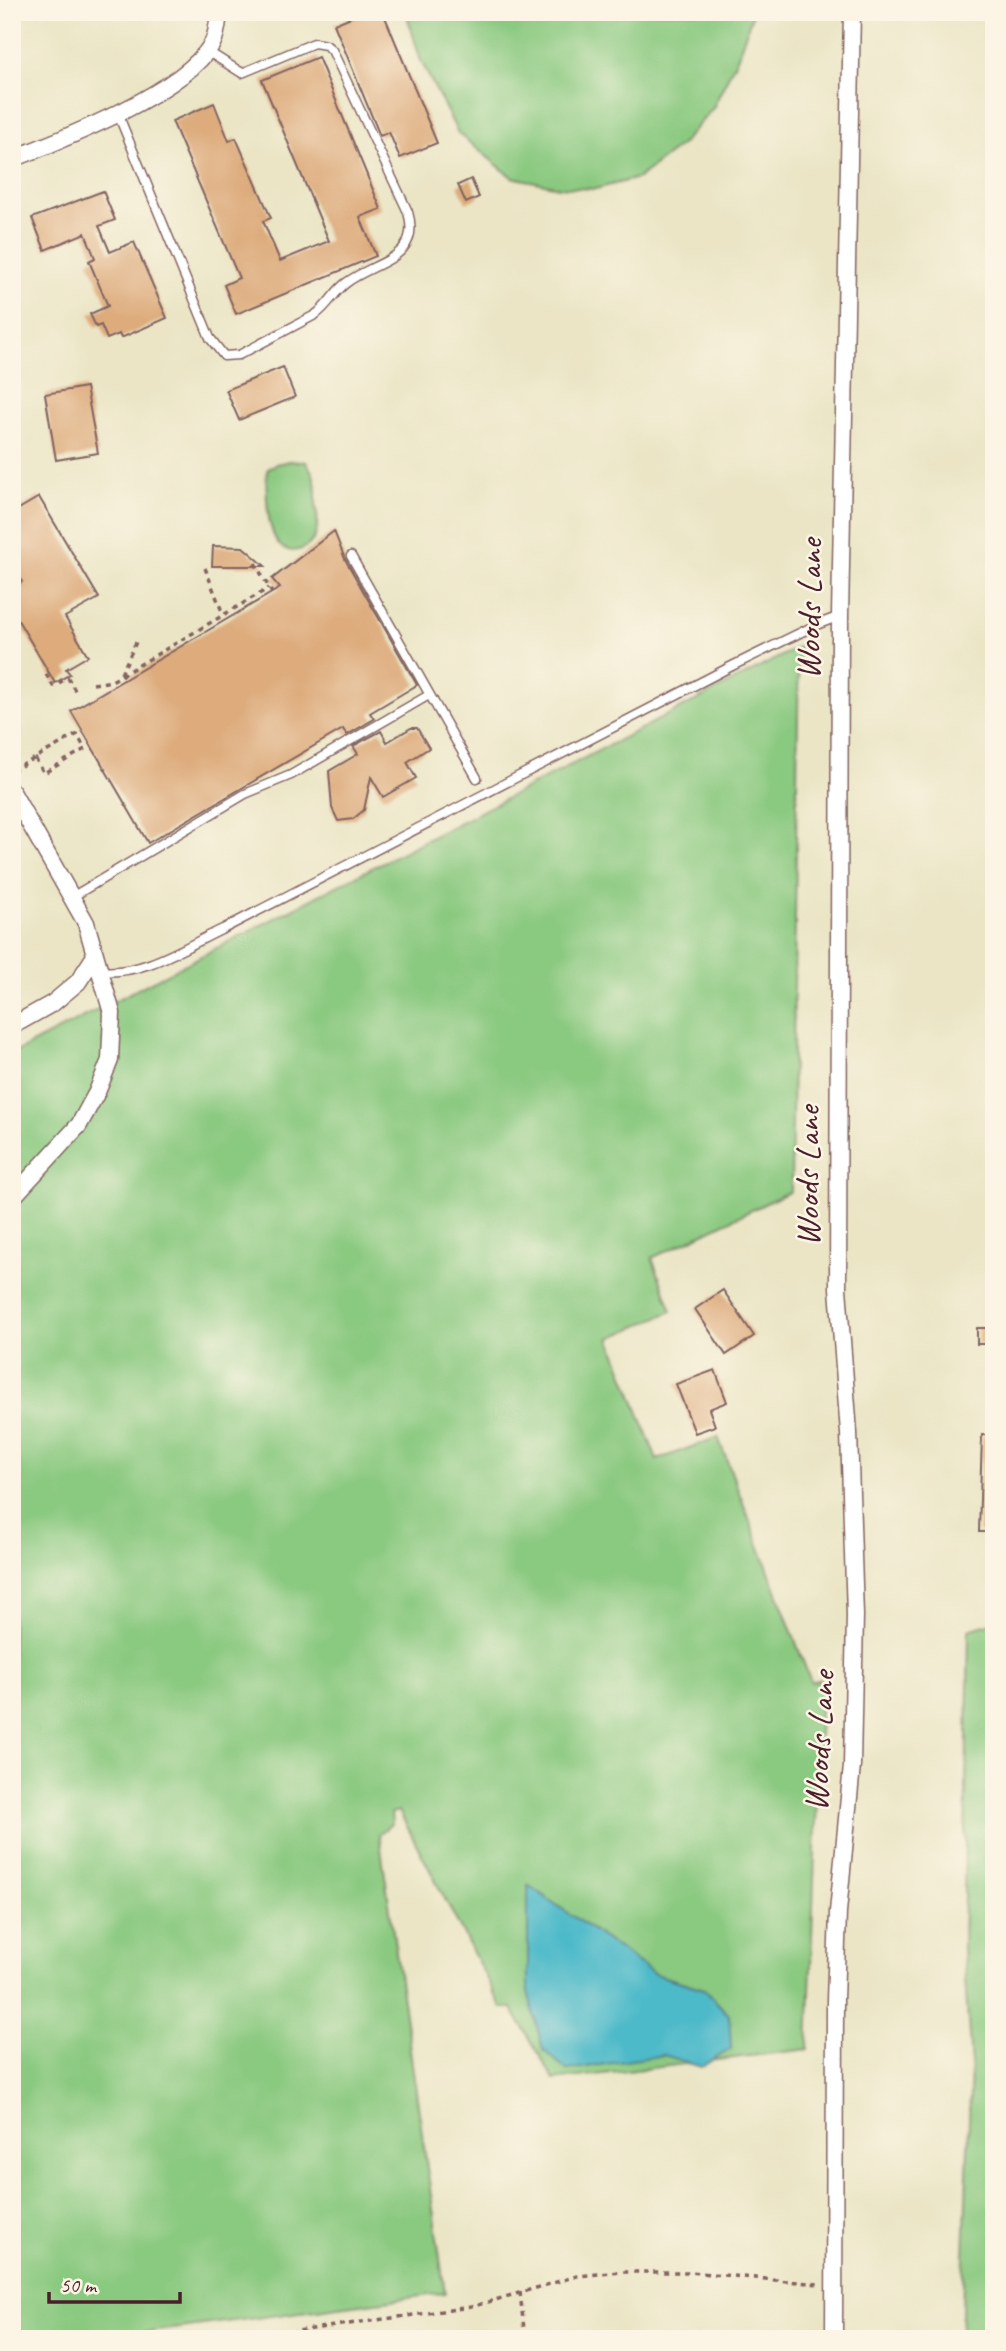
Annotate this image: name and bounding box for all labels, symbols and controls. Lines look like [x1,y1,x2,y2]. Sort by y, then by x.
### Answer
street label: Woods Lane [785,536,833,680]
street label: Woods Lane [785,1103,830,1246]
street label: Woods Lane [793,1667,845,1812]
scale bar [49,2260,180,2304]
text: 50 m [60,2272,98,2298]

